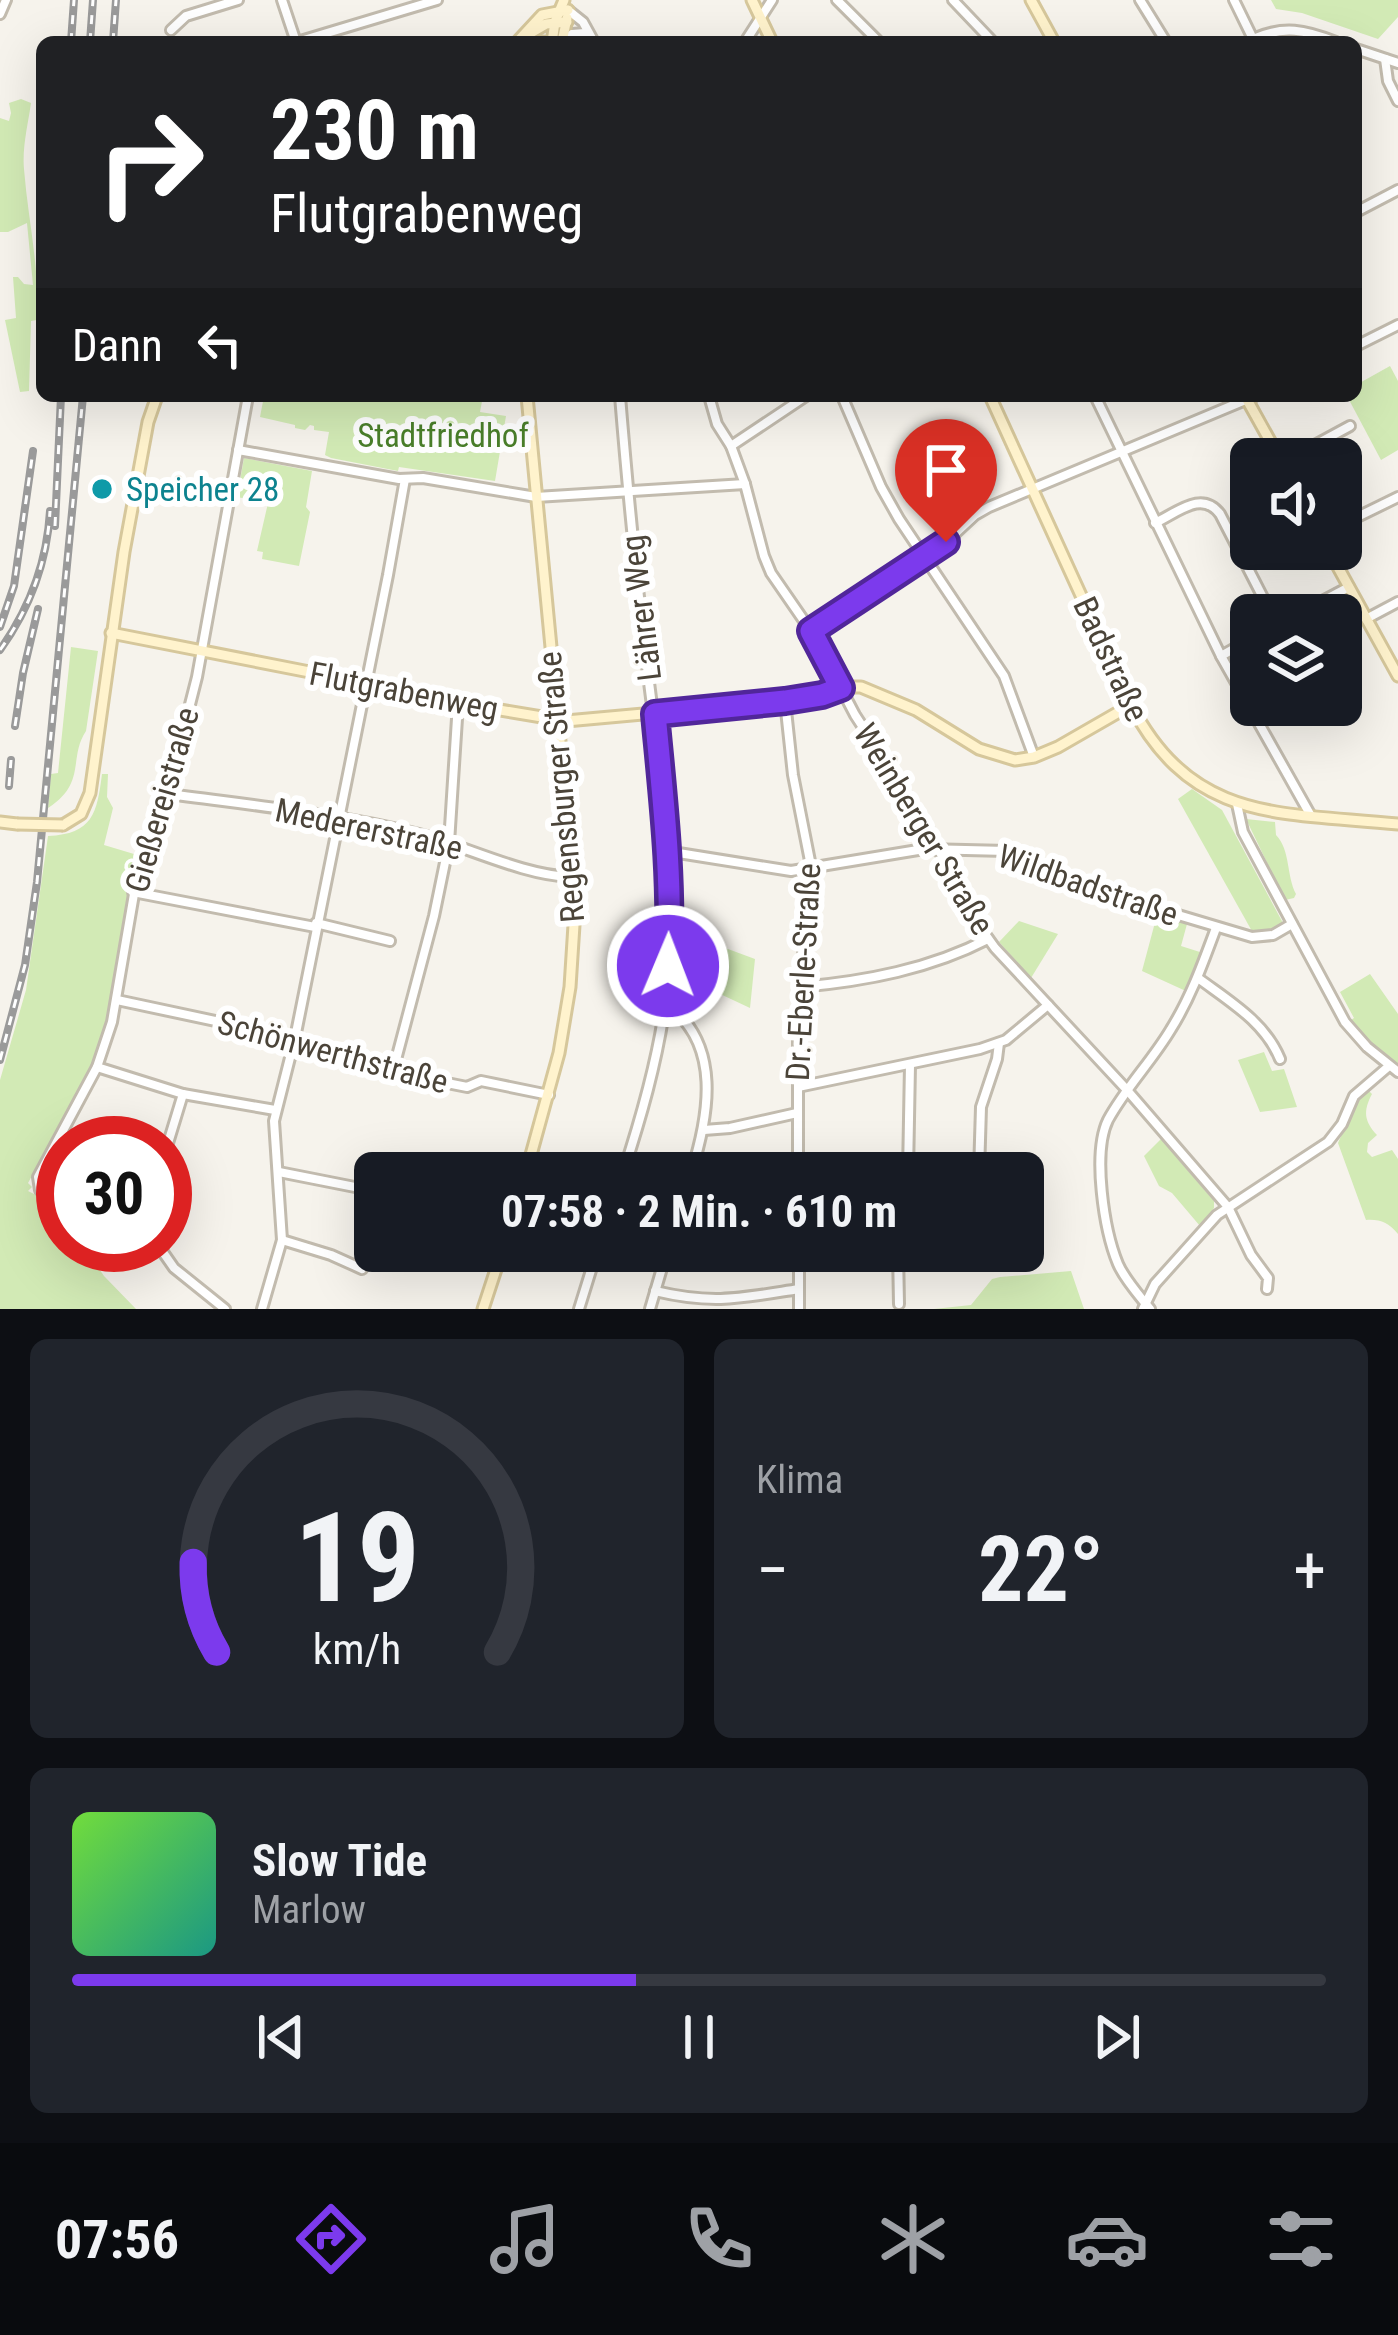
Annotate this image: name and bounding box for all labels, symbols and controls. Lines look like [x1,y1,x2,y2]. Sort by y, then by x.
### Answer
text: 230 m [270,81,479,180]
icon: right [72,84,228,240]
text: Flutgrabenweg [270,182,583,245]
icon: left [187,312,253,378]
text: Dann [72,319,163,372]
park label: Stadtfriedhof [357,416,529,455]
pin [895,419,997,542]
icon: arrive [913,437,979,503]
map controls [1230,438,1362,726]
button: sound [1230,438,1362,570]
place label: Speicher 28 [126,470,279,509]
marker: Speicher 28 [89,476,115,502]
street label: Lährer Weg [613,533,669,683]
street label: Badstraße [1065,591,1157,727]
button: layers [1230,594,1362,726]
street label: Regensburger Straße [530,650,592,924]
street label: Flutgrabenweg [306,654,502,728]
street label: Gießereistraße [117,703,207,897]
street label: Weinberger Straße [846,716,1002,942]
street label: Medererstraße [272,790,466,868]
street label: Wildbadstraße [993,836,1183,934]
street label: Dr.-Eberle-Straße [778,862,828,1082]
position arrow [605,903,731,1029]
street label: Schönwerthstraße [213,1002,453,1102]
speed limit sign: 30 [36,1116,192,1272]
text: 07:58 · 2 Min. · 610 m [501,1185,897,1238]
text: Klima [756,1457,843,1503]
text: 19 [294,1485,420,1631]
text: 22° [978,1518,1104,1623]
text: − [756,1532,789,1609]
text: + [1293,1532,1326,1609]
text: km/h [313,1623,401,1673]
text: Slow Tide [252,1834,427,1887]
text: Marlow [252,1887,366,1933]
icon: previous [248,2004,314,2070]
icon: pause [666,2004,732,2070]
icon: next [1084,2004,1150,2070]
icon: directions [289,2197,373,2281]
icon: music [483,2197,567,2281]
icon: phone [677,2197,761,2281]
icon: climate [871,2197,955,2281]
icon: car [1065,2197,1149,2281]
icon: filters [1259,2197,1343,2281]
text: 07:56 [55,2208,179,2271]

